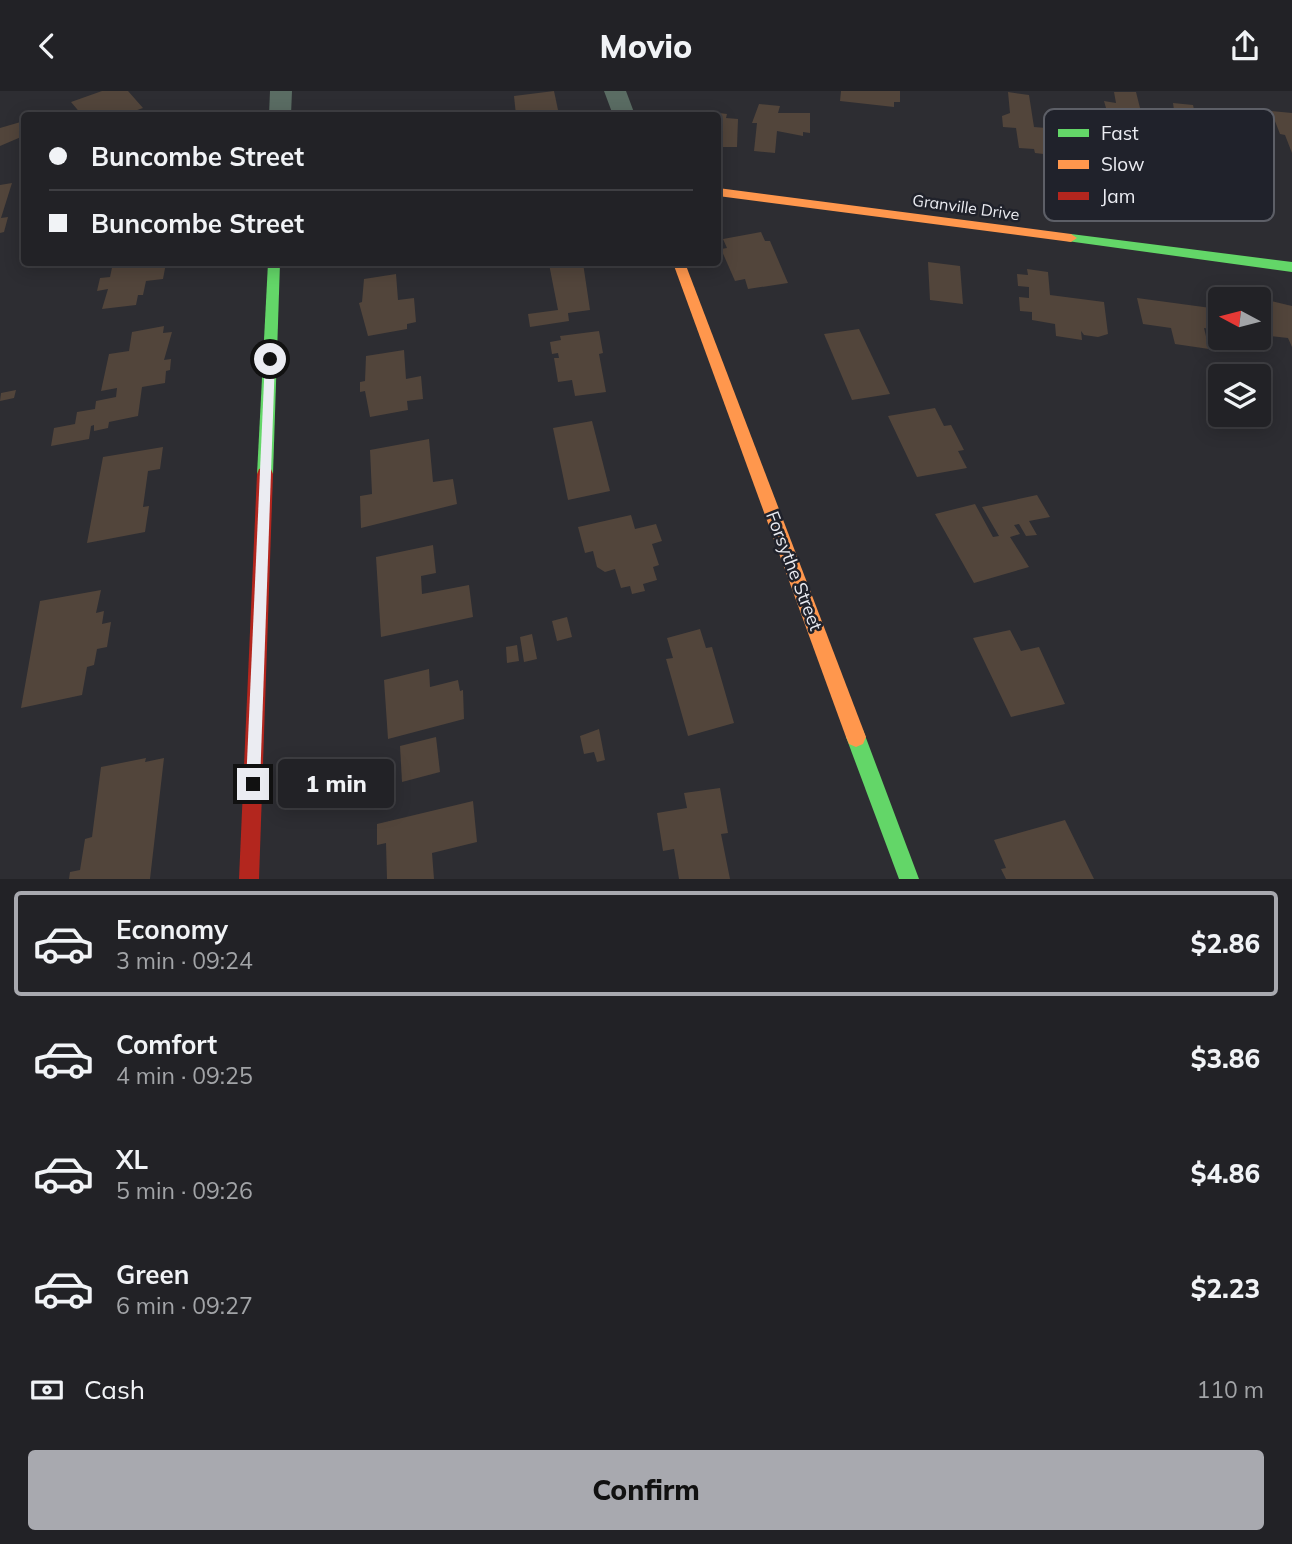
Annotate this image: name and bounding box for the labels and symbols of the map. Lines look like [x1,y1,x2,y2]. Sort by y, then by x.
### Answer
legend [1044,109,1274,221]
text: Fast [1101,121,1139,145]
text: Slow [1101,152,1145,176]
text: Jam [1101,184,1135,208]
street label: Granville Drive [911,190,1021,224]
north arrow [1208,287,1270,350]
route start [254,343,286,375]
street label: Forsythe Street [761,508,828,634]
callout: 1 min [278,759,393,809]
route end [237,768,269,800]

